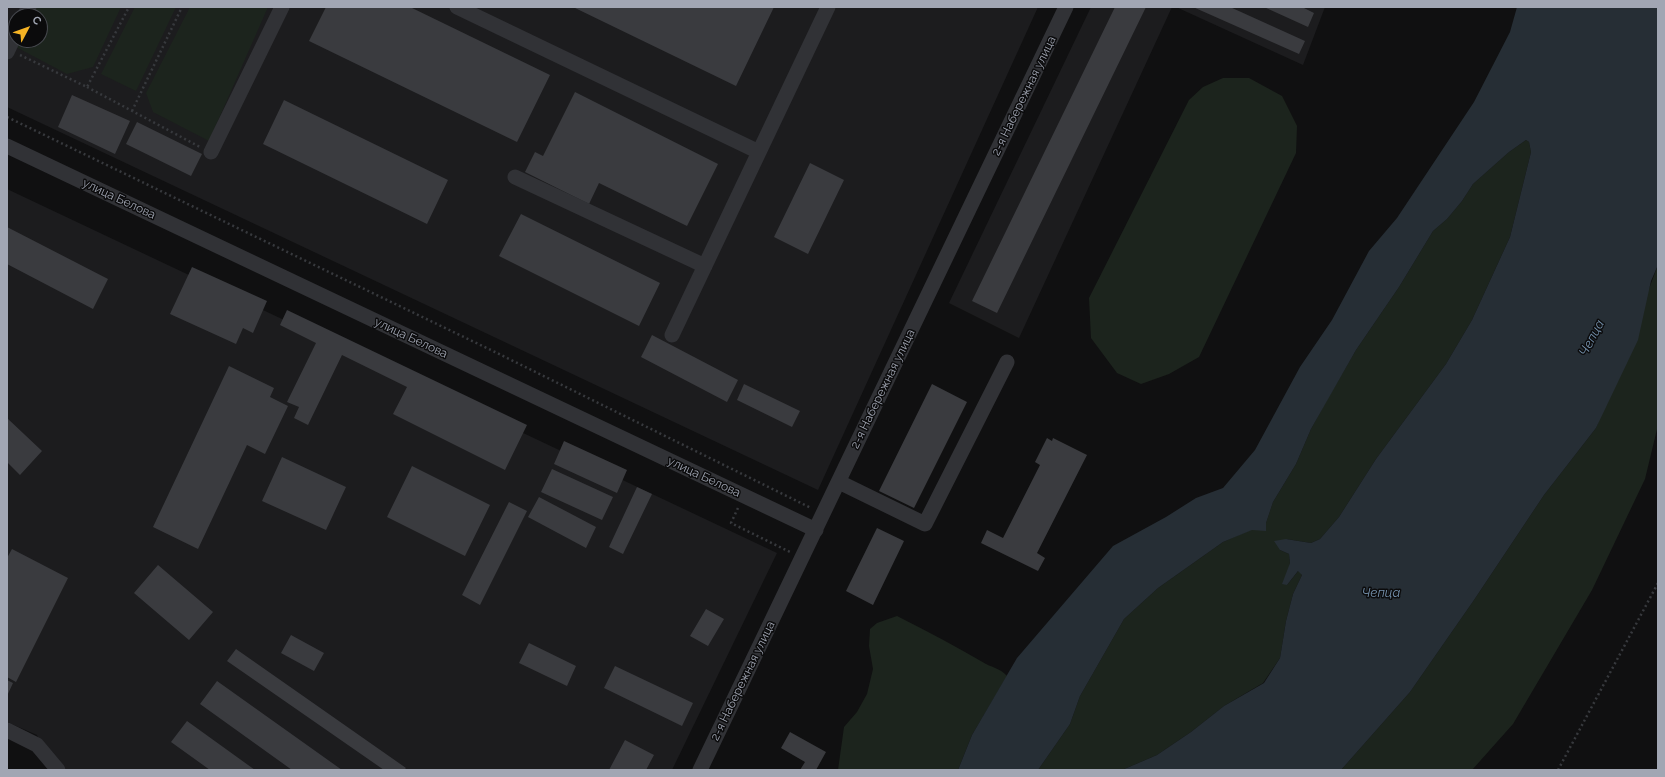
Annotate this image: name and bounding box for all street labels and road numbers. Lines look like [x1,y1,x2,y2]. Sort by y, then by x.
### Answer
street label: 2-я Набережная улица [989,34,1059,158]
street label: улица Белова [80,176,158,222]
street label: улица Белова [372,315,450,361]
street label: 2-я Набережная улица [848,327,918,451]
street label: улица Белова [665,454,743,500]
street label: 2-я Набережная улица [708,619,778,743]

